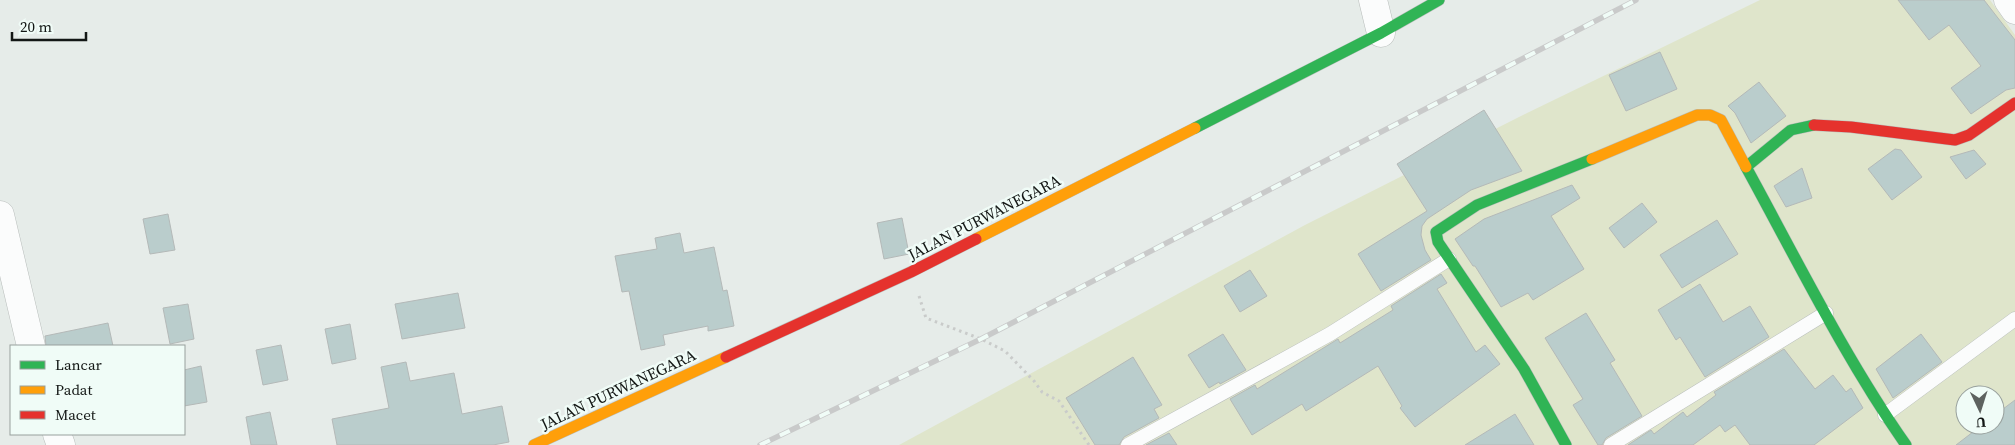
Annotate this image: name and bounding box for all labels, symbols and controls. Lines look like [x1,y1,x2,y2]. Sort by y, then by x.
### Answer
scale bar [12,10,86,42]
text: 20 m [20,16,52,37]
street label: JALAN PURWANEGARA [903,169,1065,266]
street label: JALAN PURWANEGARA [536,343,700,435]
legend [10,345,185,435]
text: Lancar [55,354,102,375]
text: Padat [55,379,92,400]
north arrow [1955,385,2005,435]
text: Macet [55,404,96,425]
text: U [1975,413,1987,433]

